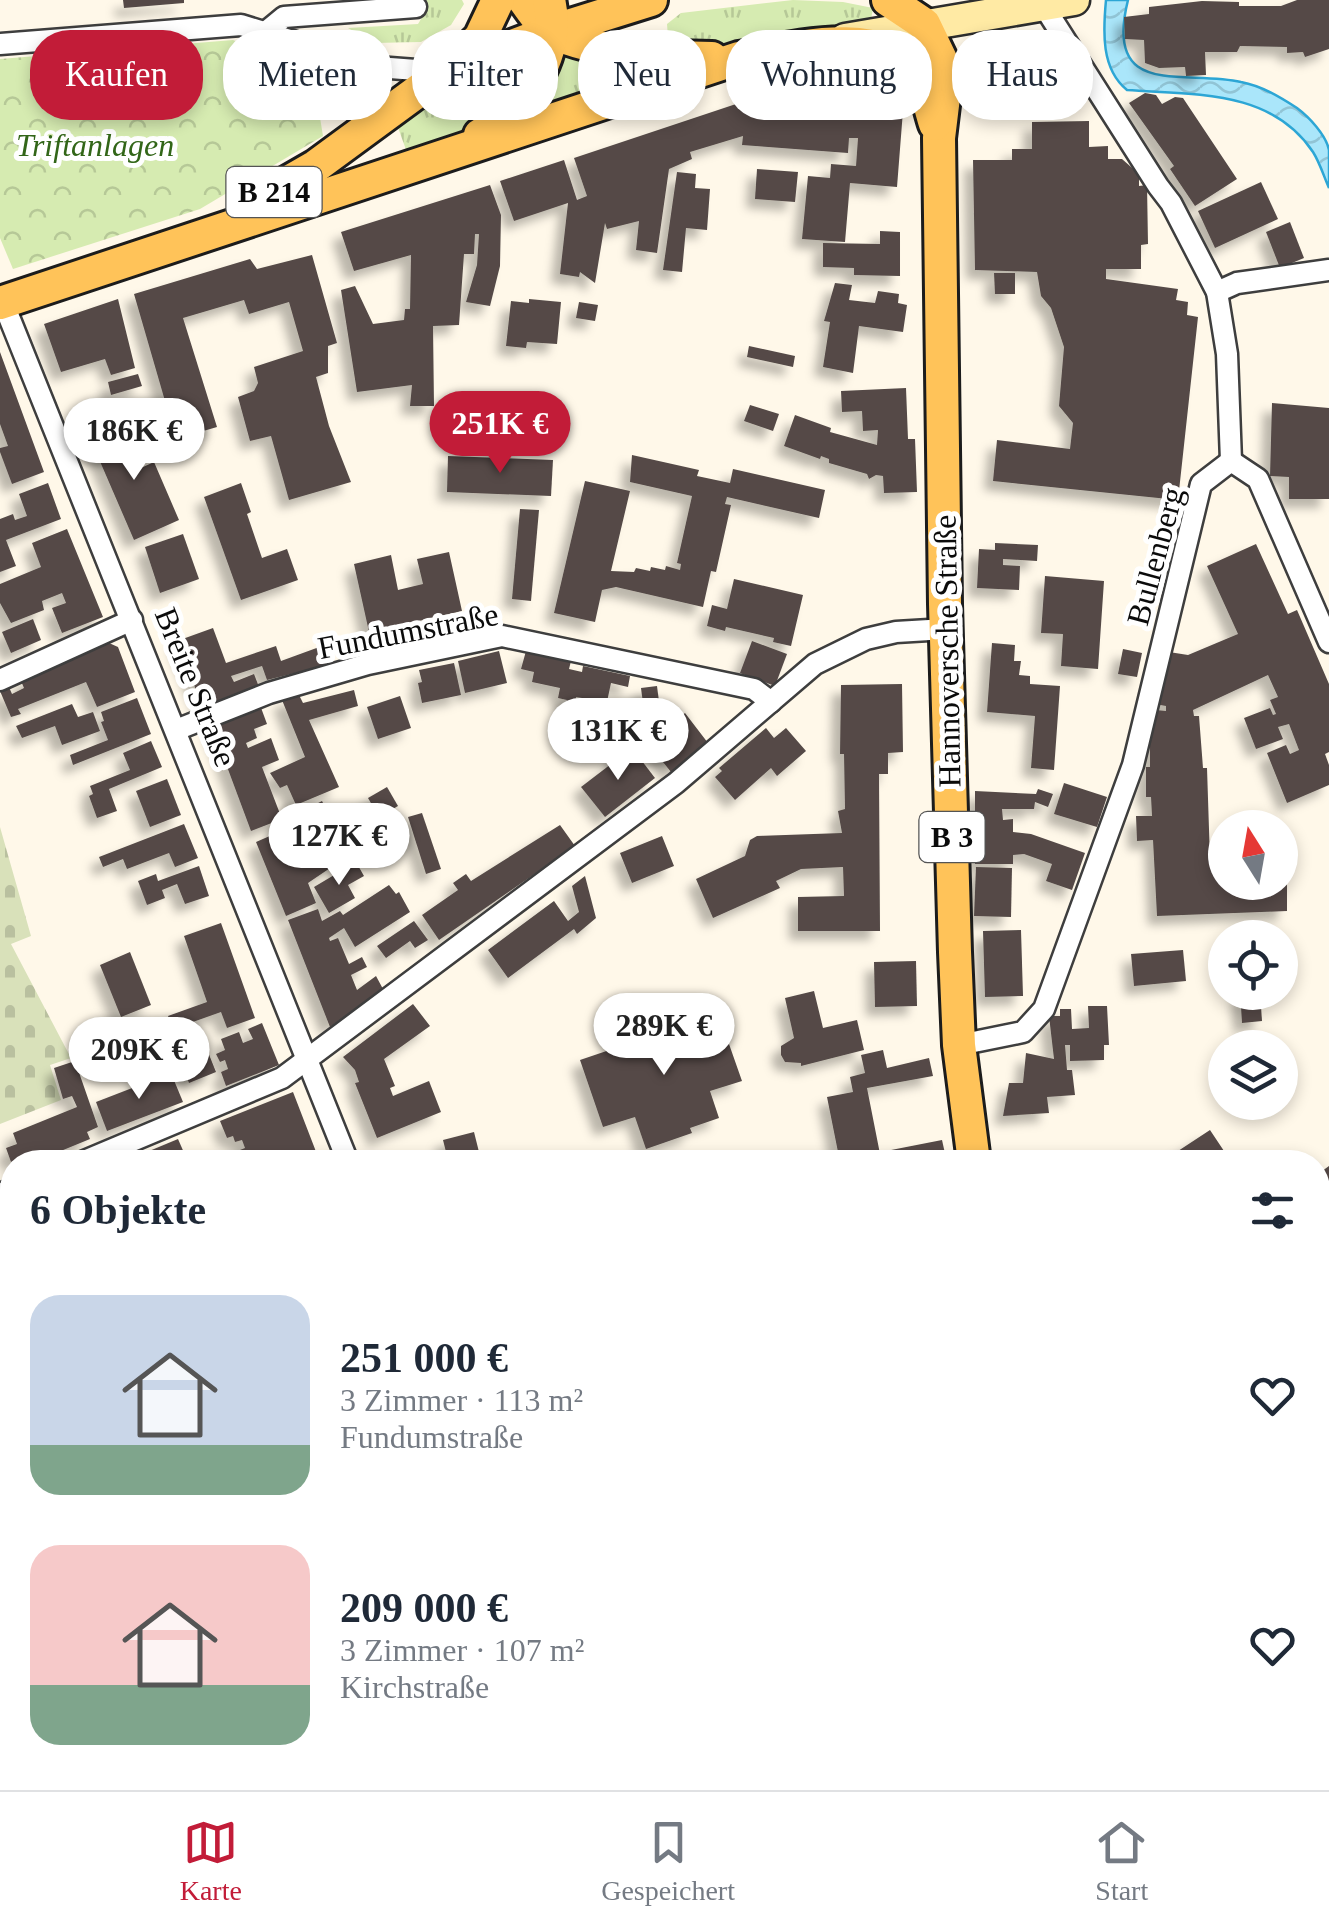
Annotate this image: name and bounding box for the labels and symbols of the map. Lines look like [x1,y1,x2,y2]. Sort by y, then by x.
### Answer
park label: Triftanlagen [16,127,174,163]
road number: B 214 [226,167,322,217]
pin: 251K € [419,391,581,476]
pin: 186K € [53,398,215,483]
street label: Bullenberg [1119,483,1191,629]
street label: Hannoversche Straße [927,514,967,788]
street label: Fundumstraße [315,596,501,666]
street label: Breite Straße [148,602,244,772]
pin: 131K € [537,698,699,783]
pin: 127K € [258,803,420,888]
north arrow [1208,810,1298,900]
road number: B 3 [920,812,984,862]
pin: 289K € [583,993,745,1078]
pin: 209K € [58,1017,220,1102]

